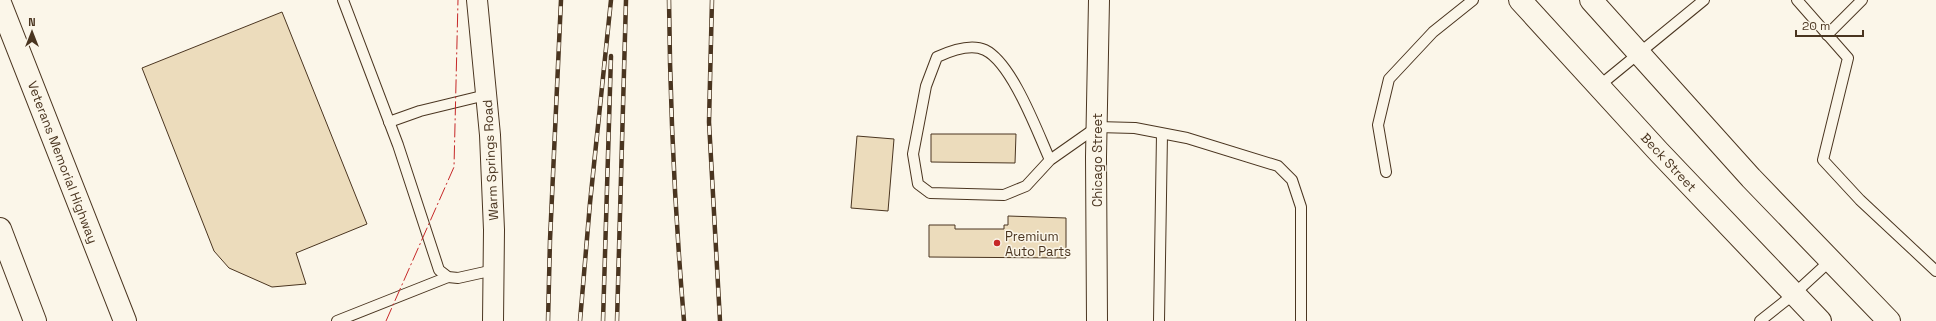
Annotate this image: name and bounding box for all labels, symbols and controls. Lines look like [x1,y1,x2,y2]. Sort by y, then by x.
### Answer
north arrow [12,12,52,52]
scale bar [1796,12,1863,38]
text: N [28,15,36,29]
text: 20 m [1802,18,1830,34]
street label: Veterans Memorial Highway [24,79,101,246]
street label: Warm Springs Road [479,99,502,221]
street label: Chicago Street [1089,113,1106,207]
street label: Beck Street [1637,129,1700,195]
place label: Premium Auto Parts [1005,228,1071,260]
marker: Premium Auto Parts [992,238,1002,248]

